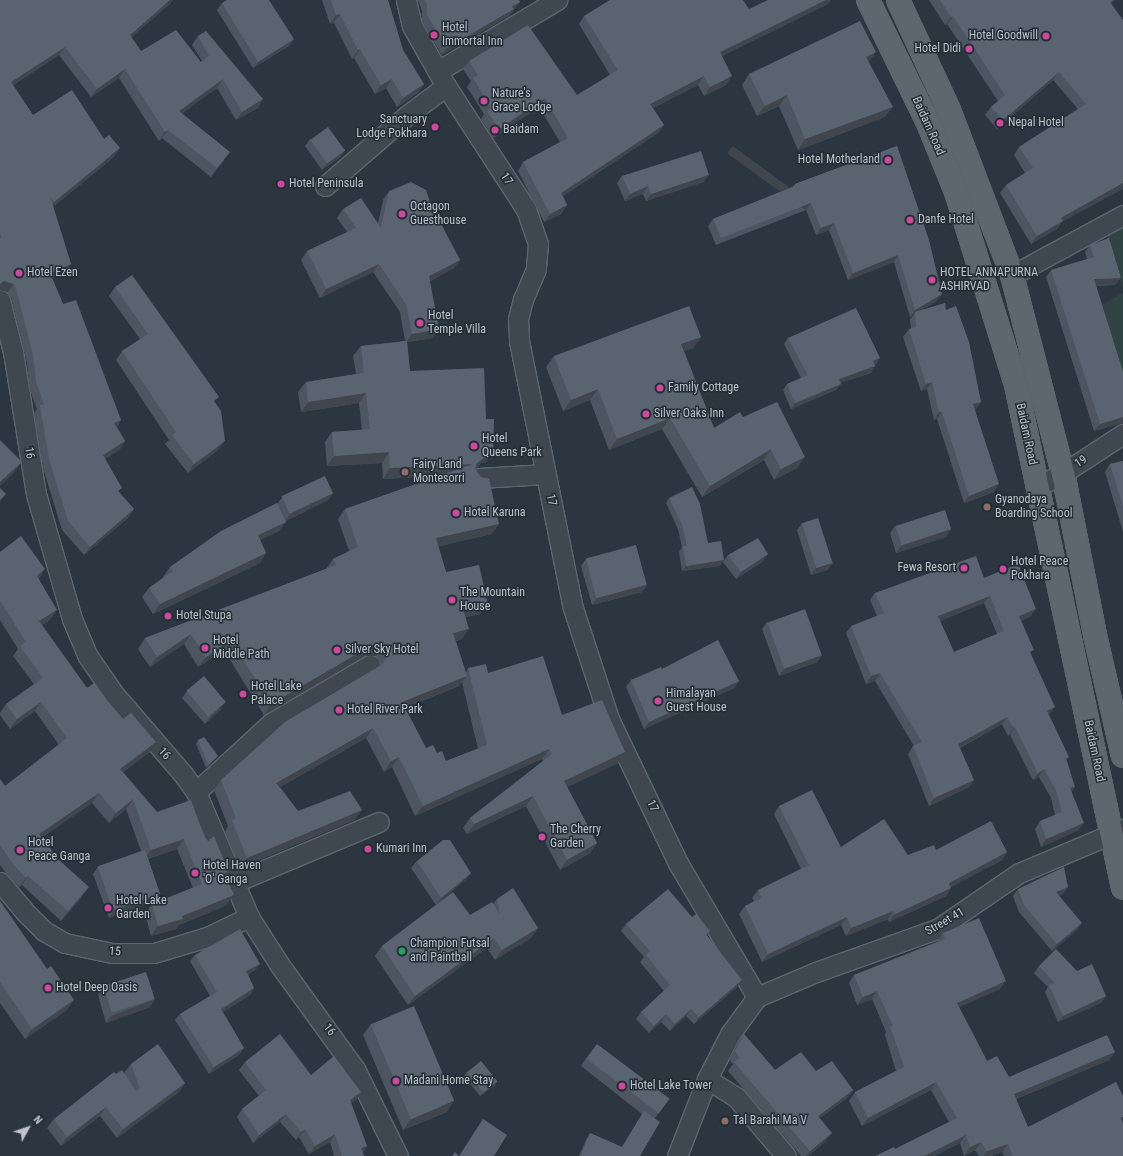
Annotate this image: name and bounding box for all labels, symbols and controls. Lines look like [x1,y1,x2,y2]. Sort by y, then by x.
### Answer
place label: Hotel Immortal Inn [442,21,502,49]
place label: Hotel Goodwill [969,29,1038,43]
marker: Hotel Immortal Inn [429,30,439,40]
marker: Hotel Goodwill [1041,31,1051,41]
place label: Hotel Didi [915,42,961,56]
marker: Hotel Didi [964,44,974,54]
place label: Nature's Grace Lodge [492,87,551,115]
street label: Baidam Road [909,94,947,158]
marker: Nature's Grace Lodge [479,96,489,106]
place label: Sanctuary Lodge Pokhara [356,113,427,141]
place label: Nepal Hotel [1008,116,1064,130]
marker: Nepal Hotel [995,118,1005,128]
marker: Sanctuary Lodge Pokhara [430,122,440,132]
place label: Baidam [503,123,539,137]
marker: Baidam [490,125,500,135]
place label: Hotel Motherland [798,153,880,167]
marker: Hotel Motherland [883,155,893,165]
street label: 17 [497,170,515,188]
place label: Hotel Peninsula [289,177,364,191]
marker: Hotel Peninsula [276,179,286,189]
place label: Octagon Guesthouse [410,200,466,228]
marker: Octagon Guesthouse [397,209,407,219]
place label: Danfe Hotel [918,213,974,227]
marker: Danfe Hotel [905,215,915,225]
place label: Hotel Ezen [27,266,78,280]
place label: HOTEL ANNAPURNA ASHIRVAD [940,266,1038,294]
marker: Hotel Ezen [14,268,24,278]
marker: HOTEL ANNAPURNA ASHIRVAD [927,275,937,285]
place label: Hotel Temple Villa [428,309,486,337]
marker: Hotel Temple Villa [415,318,425,328]
place label: Family Cottage [668,381,739,395]
marker: Family Cottage [655,383,665,393]
street label: Baidam Road [1012,402,1040,466]
place label: Silver Oaks Inn [654,407,724,421]
marker: Silver Oaks Inn [641,409,651,419]
place label: Hotel Queens Park [482,432,542,460]
marker: Hotel Queens Park [469,441,479,451]
street label: 16 [21,446,37,460]
street label: 19 [1072,453,1090,471]
place label: Fairy Land Montesorri [413,458,465,486]
marker: Fairy Land Montesorri [400,467,410,477]
street label: 17 [543,493,559,507]
place label: Gyanodaya Boarding School [995,493,1072,521]
marker: Gyanodaya Boarding School [982,502,992,512]
place label: Hotel Karuna [464,506,525,520]
marker: Hotel Karuna [451,508,461,518]
place label: Hotel Peace Pokhara [1011,555,1068,583]
place label: Fewa Resort [897,561,956,575]
marker: Fewa Resort [959,563,969,573]
marker: Hotel Peace Pokhara [998,564,1008,574]
place label: The Mountain House [460,586,525,614]
marker: The Mountain House [447,595,457,605]
place label: Hotel Stupa [176,609,231,623]
marker: Hotel Stupa [163,611,173,621]
place label: Hotel Middle Path [213,634,270,662]
marker: Hotel Middle Path [200,643,210,653]
place label: Silver Sky Hotel [345,643,419,657]
marker: Silver Sky Hotel [332,645,342,655]
place label: Hotel Lake Palace [251,680,302,708]
place label: Himalayan Guest House [666,687,727,715]
marker: Hotel Lake Palace [238,689,248,699]
marker: Himalayan Guest House [653,696,663,706]
place label: Hotel River Park [347,703,423,717]
marker: Hotel River Park [334,705,344,715]
street label: Baidam Road [1080,719,1108,783]
street label: 16 [155,745,173,763]
street label: 17 [643,798,661,814]
place label: The Cherry Garden [550,823,601,851]
marker: The Cherry Garden [537,832,547,842]
place label: Hotel Peace Ganga [28,836,90,864]
place label: Kumari Inn [376,842,427,856]
marker: Kumari Inn [363,844,373,854]
marker: Hotel Peace Ganga [15,845,25,855]
place label: Hotel Haven 'O' Ganga [203,859,261,887]
marker: Hotel Haven 'O' Ganga [190,868,200,878]
place label: Hotel Lake Garden [116,894,167,922]
marker: Hotel Lake Garden [103,903,113,913]
street label: Street 41 [923,905,967,939]
place label: Champion Futsal and Paintball [410,937,490,965]
street label: 15 [109,944,121,960]
marker: Champion Futsal and Paintball [397,946,407,956]
place label: Hotel Deep Oasis [56,981,138,995]
marker: Hotel Deep Oasis [43,983,53,993]
street label: 16 [320,1021,338,1039]
place label: Madani Home Stay [404,1074,493,1088]
marker: Madani Home Stay [391,1076,401,1086]
place label: Hotel Lake Tower [630,1079,712,1093]
marker: Hotel Lake Tower [617,1081,627,1091]
north arrow [8,1108,48,1148]
text: N [30,1113,45,1127]
place label: Tal Barahi Ma V [733,1114,807,1128]
marker: Tal Barahi Ma V [720,1116,730,1126]

